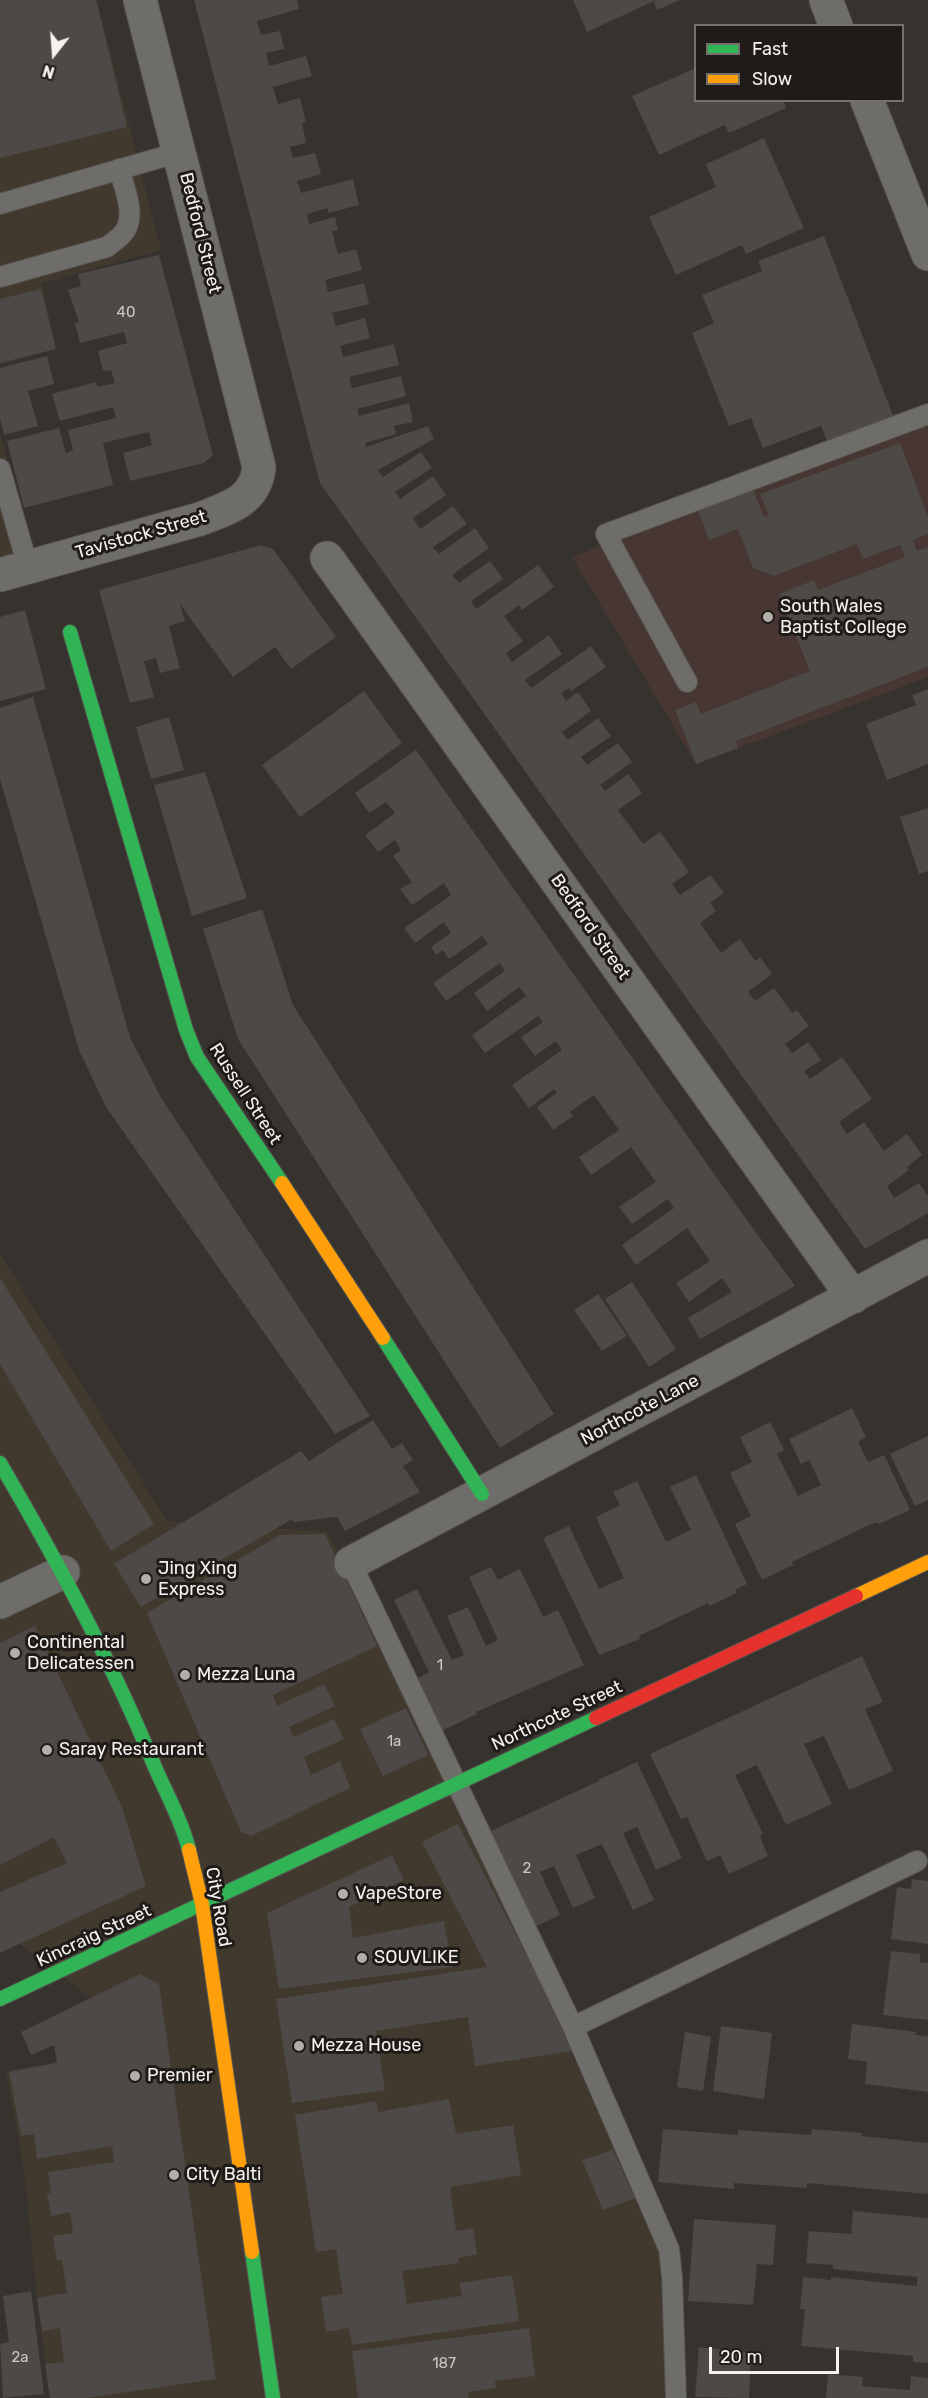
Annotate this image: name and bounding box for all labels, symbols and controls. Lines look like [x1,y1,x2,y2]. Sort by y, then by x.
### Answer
north arrow [24,24,84,84]
legend [694,24,904,102]
text: Fast [752,38,788,60]
text: N [40,61,57,82]
text: Slow [752,68,792,90]
street label: Bedford Street [175,170,225,296]
house number: 40 [117,304,135,322]
street label: Tavistock Street [73,506,209,564]
place label: South Wales Baptist College [780,596,907,638]
marker: South Wales Baptist College [761,610,775,624]
street label: Bedford Street [546,870,634,984]
street label: Russell Street [204,1039,286,1149]
street label: Northcote Lane [577,1370,703,1450]
place label: Jing Xing Express [158,1558,237,1600]
marker: Jing Xing Express [139,1572,153,1586]
place label: Continental Delicatessen [27,1632,134,1674]
marker: Continental Delicatessen [8,1646,22,1660]
house number: 1 [437,1657,443,1675]
place label: Mezza Luna [197,1664,296,1686]
marker: Mezza Luna [178,1668,192,1682]
street label: Northcote Street [488,1676,626,1756]
house number: 1a [387,1733,401,1751]
place label: Saray Restaurant [59,1739,204,1761]
marker: Saray Restaurant [40,1743,54,1757]
house number: 2 [523,1860,531,1878]
street label: City Road [200,1866,236,1948]
place label: VapeStore [355,1883,442,1905]
marker: VapeStore [336,1887,350,1901]
street label: Kincraig Street [33,1900,155,1972]
place label: SOUVLIKE [374,1947,459,1969]
marker: SOUVLIKE [355,1951,369,1965]
place label: Mezza House [311,2035,421,2057]
marker: Mezza House [292,2039,306,2053]
place label: Premier [147,2065,213,2087]
marker: Premier [128,2069,142,2083]
place label: City Balti [186,2164,261,2186]
marker: City Balti [167,2168,181,2182]
scale bar [712,2335,842,2373]
text: 20 m [720,2346,762,2368]
house number: 2a [11,2349,29,2367]
house number: 187 [432,2355,456,2373]

